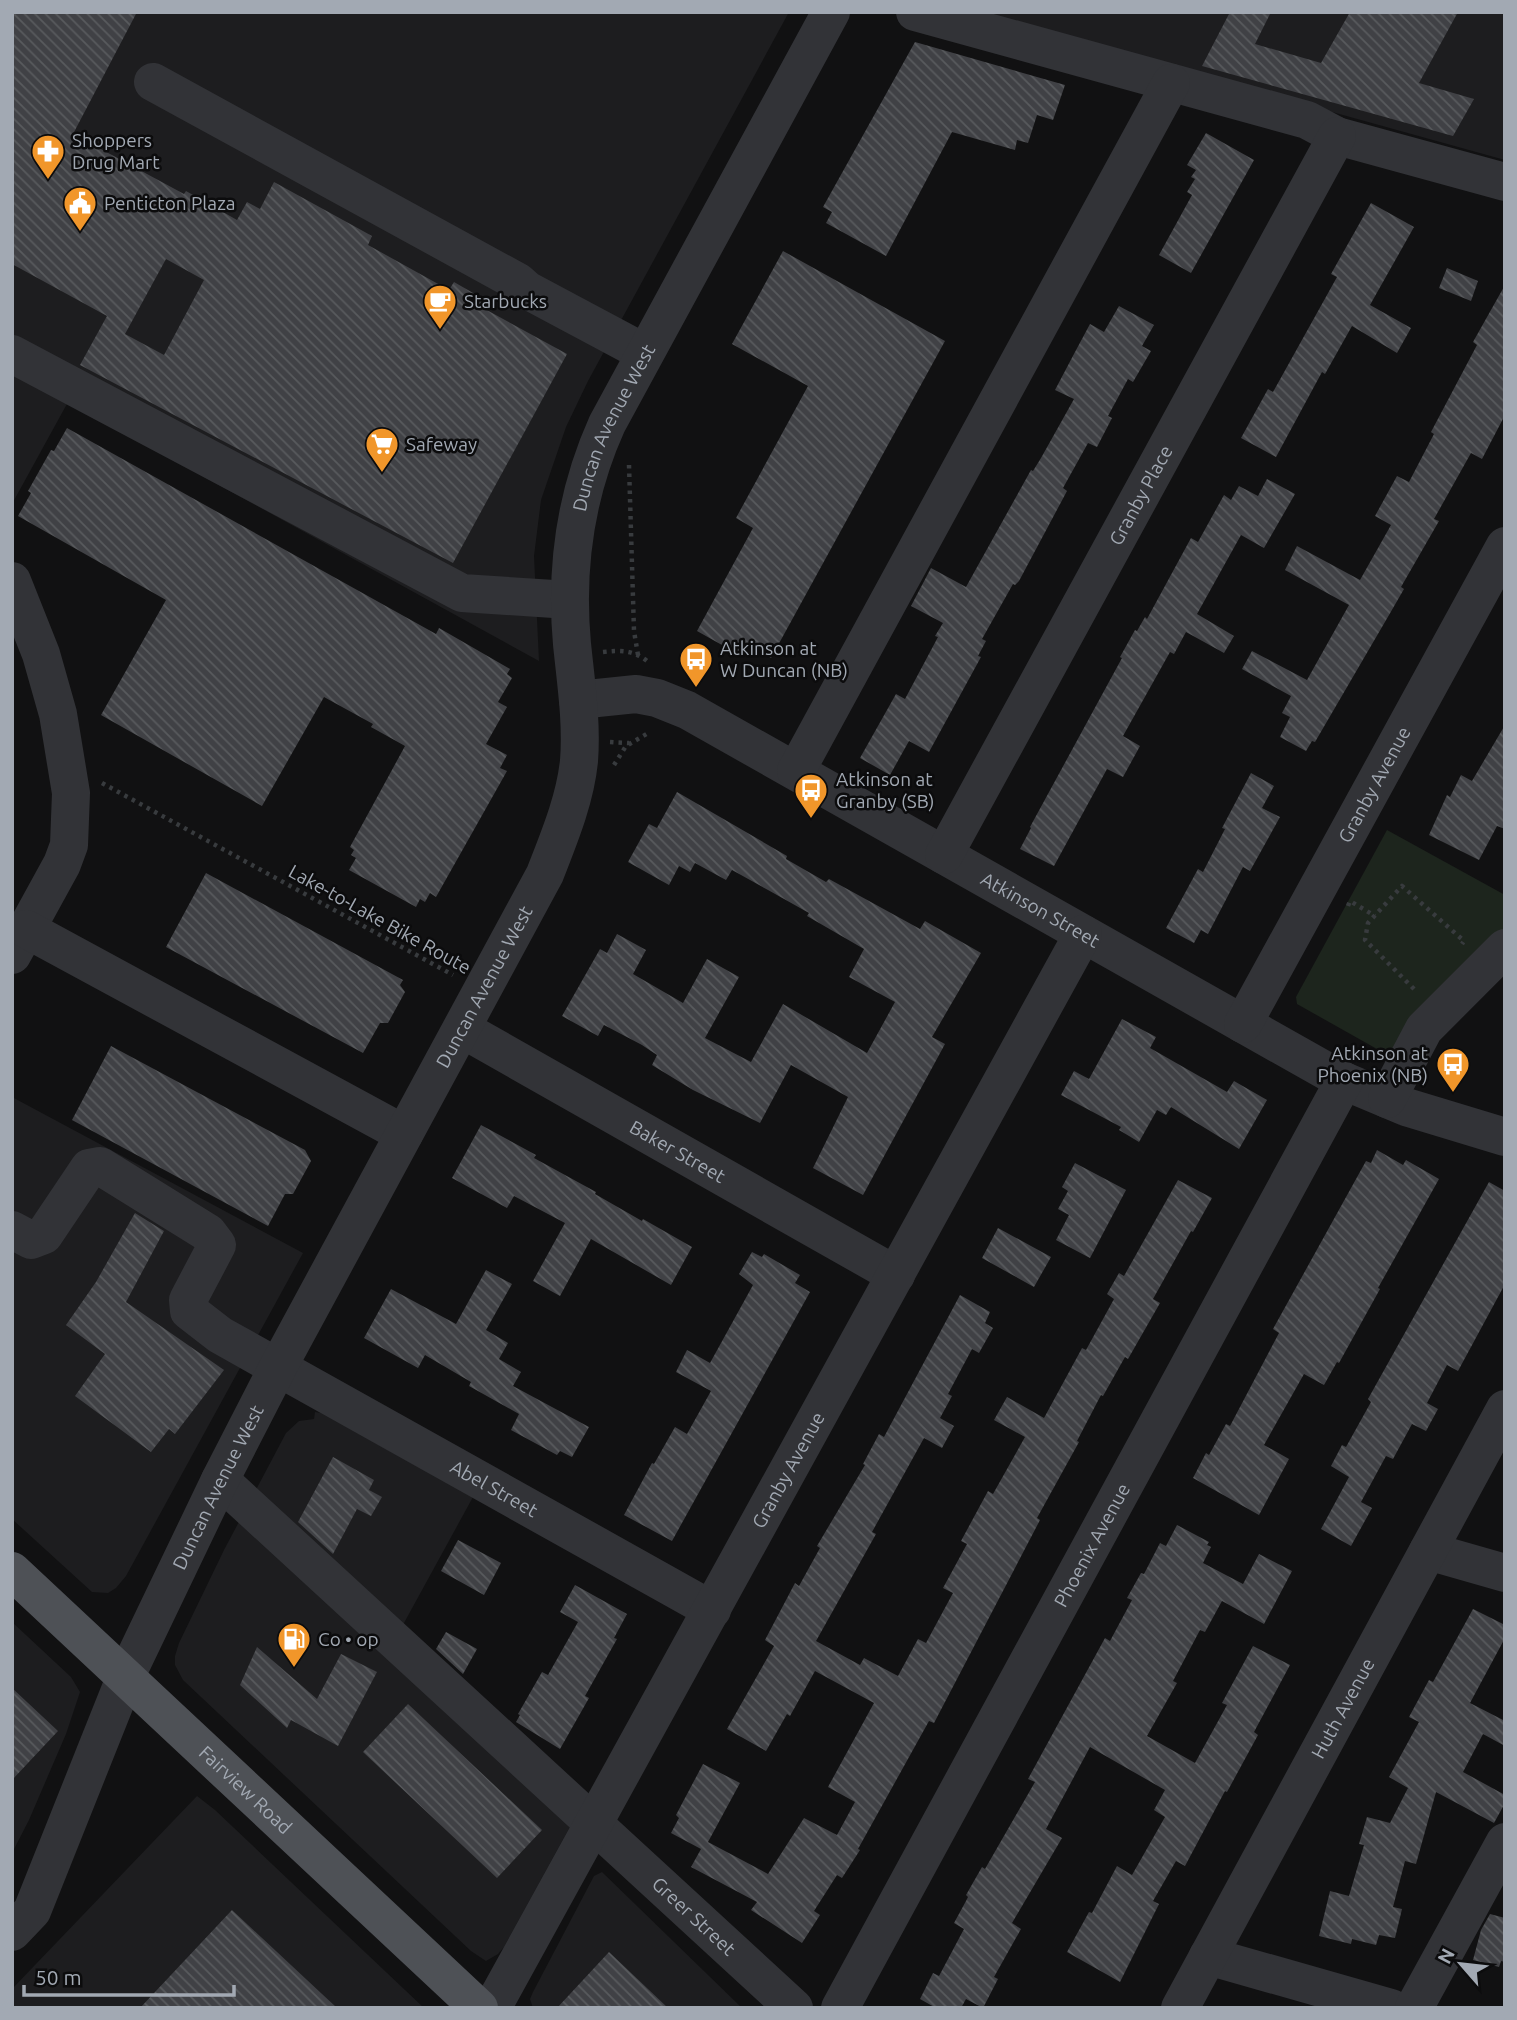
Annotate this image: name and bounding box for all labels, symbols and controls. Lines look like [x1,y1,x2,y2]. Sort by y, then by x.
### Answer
place label: Shoppers Drug Mart [72,129,160,173]
pharmacy icon: Shoppers Drug Mart [29,132,67,181]
public building icon: Penticton Plaza [61,184,99,233]
place label: Penticton Plaza [104,192,236,214]
cafe icon: Starbucks [421,282,459,331]
place label: Starbucks [464,290,547,312]
street label: Duncan Avenue West [568,340,660,513]
supermarket icon: Safeway [363,425,401,474]
place label: Safeway [406,433,477,455]
street label: Granby Place [1104,441,1177,549]
place label: Atkinson at W Duncan (NB) [720,637,848,681]
bus stop icon: Atkinson at W Duncan (NB) [677,640,715,689]
street label: Granby Avenue [1334,723,1415,846]
place label: Atkinson at Granby (SB) [836,768,935,812]
bus stop icon: Atkinson at Granby (SB) [792,771,830,820]
street label: Lake-to-Lake Bike Route [285,860,475,978]
street label: Atkinson Street [977,867,1104,952]
street label: Duncan Avenue West [431,901,537,1071]
place label: Atkinson at Phoenix (NB) [1317,1042,1429,1086]
bus stop icon: Atkinson at Phoenix (NB) [1434,1045,1472,1094]
street label: Baker Street [626,1116,730,1187]
street label: Duncan Avenue West [168,1401,268,1573]
street label: Granby Avenue [747,1408,829,1532]
street label: Abel Street [447,1455,542,1522]
street label: Phoenix Avenue [1049,1479,1134,1611]
fuel station icon: Co • op [275,1620,313,1669]
place label: Co • op [318,1628,379,1650]
street label: Huth Avenue [1307,1654,1379,1762]
street label: Fairview Road [195,1741,296,1838]
street label: Greer Street [648,1872,741,1960]
north arrow [1426,1929,1496,1999]
text: N [1433,1945,1459,1967]
scale bar [24,1954,234,1998]
text: 50 m [35,1965,82,1989]

